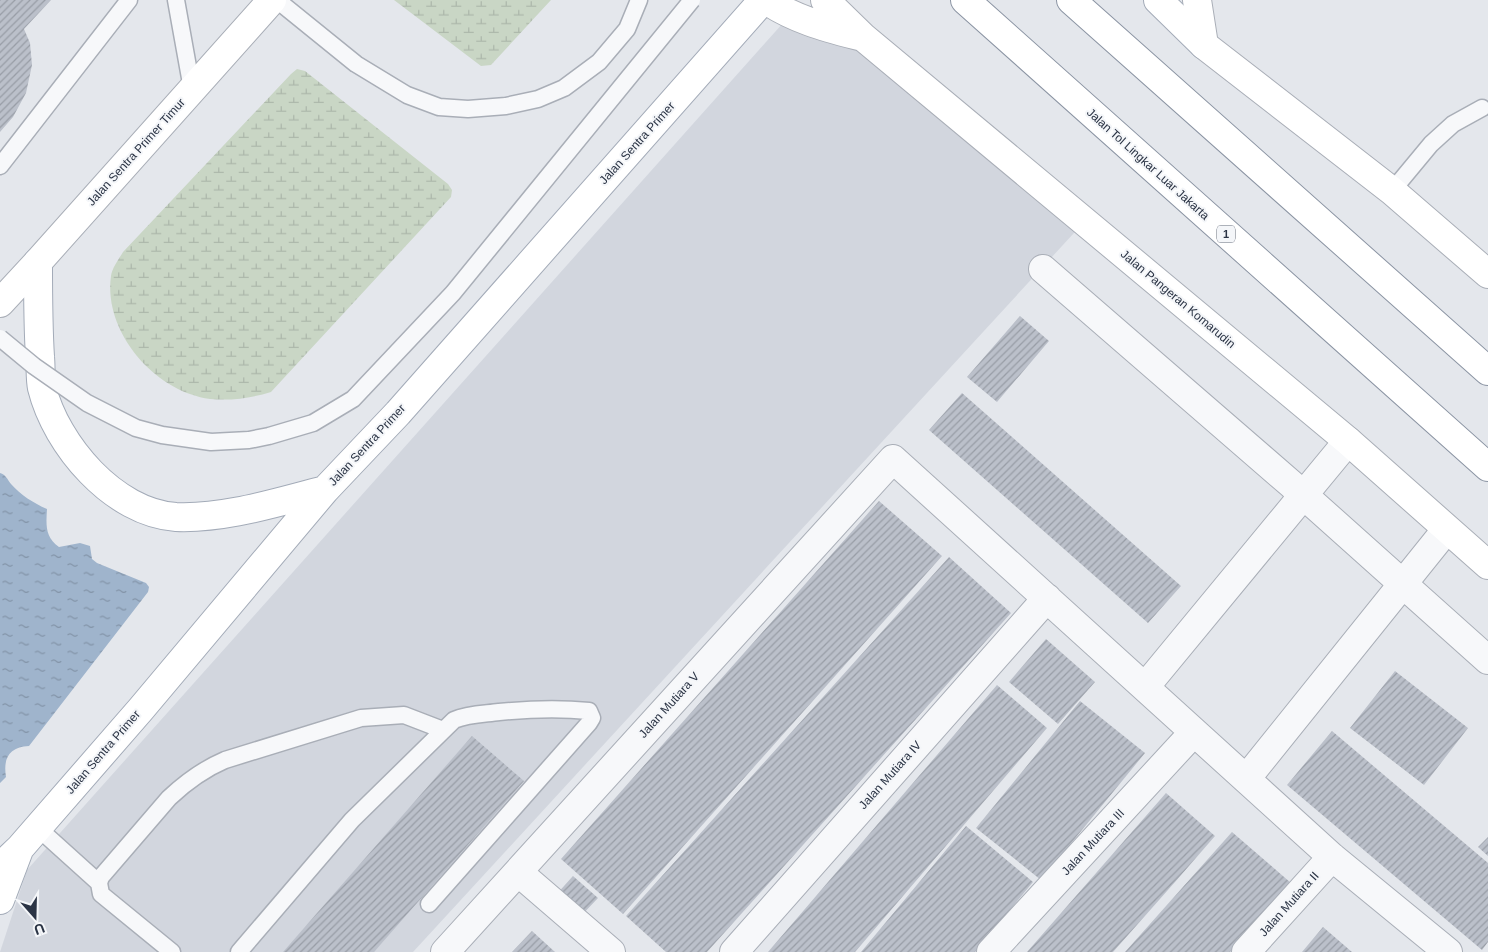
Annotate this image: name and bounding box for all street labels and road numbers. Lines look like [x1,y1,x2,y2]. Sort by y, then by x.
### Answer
street label: Jalan Sentra Primer Timur [84,96,188,208]
street label: Jalan Sentra Primer [596,99,678,187]
street label: Jalan Tol Lingkar Luar Jakarta [1084,105,1212,223]
road number: 1 [1217,225,1235,242]
street label: Jalan Pangeran Komarudin [1118,247,1238,351]
street label: Jalan Sentra Primer [326,401,408,489]
street label: Jalan Mutiara V [636,669,702,741]
street label: Jalan Sentra Primer [63,707,143,797]
street label: Jalan Mutiara IV [856,738,924,812]
street label: Jalan Mutiara III [1059,806,1127,878]
street label: Jalan Mutiara II [1256,869,1322,939]

